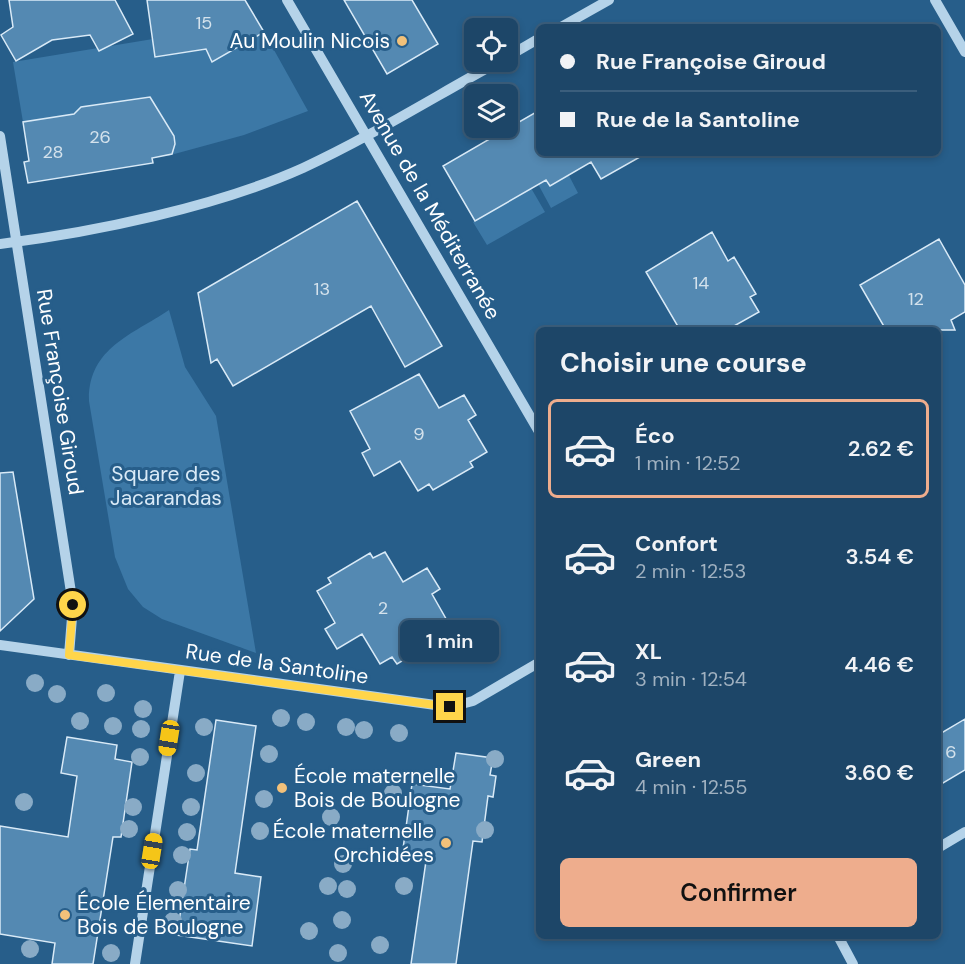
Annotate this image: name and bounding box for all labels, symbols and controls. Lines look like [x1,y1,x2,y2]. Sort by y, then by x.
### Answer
house number: 15 [196,11,212,35]
map controls [464,18,518,138]
button: locate [464,18,518,72]
place label: Au Moulin Nicois [230,27,390,55]
marker: Au Moulin Nicois [395,34,409,48]
text: Rue Françoise Giroud [596,47,826,76]
button: layers [464,84,518,138]
street label: Avenue de la Méditerranée [353,85,507,325]
text: Rue de la Santoline [596,105,800,134]
house number: 26 [89,125,111,149]
house number: 28 [42,140,64,164]
house number: 14 [693,271,709,295]
house number: 13 [314,277,330,301]
street label: Rue Françoise Giroud [30,287,90,497]
house number: 12 [908,287,924,311]
text: Choisir une course [560,345,807,380]
text: Éco [635,421,675,450]
house number: 9 [413,422,425,446]
icon: car [563,422,617,476]
text: 2.62 € [848,434,914,463]
text: 1 min · 12:52 [635,450,740,476]
park label: Square des Jacarandas [110,460,222,512]
text: Confort [635,529,718,558]
icon: car [563,530,617,584]
text: 3.54 € [845,542,914,571]
text: 2 min · 12:53 [635,558,746,584]
route start [59,591,86,618]
house number: 2 [378,596,388,620]
callout: 1 min [400,620,500,662]
text: 1 min [426,628,473,654]
street label: Rue de la Santoline [184,637,370,691]
text: XL [635,637,662,666]
icon: car [563,638,617,692]
text: 4.46 € [844,650,914,679]
text: 3 min · 12:54 [635,666,747,692]
route end [436,693,463,720]
car [157,719,181,757]
house number: 6 [945,740,957,764]
text: Green [635,745,701,774]
icon: car [563,746,617,800]
text: 3.60 € [844,758,914,787]
place label: École maternelle Bois de Boulogne [294,762,461,814]
text: 4 min · 12:55 [635,774,747,800]
marker: École maternelle Bois de Boulogne [275,781,289,795]
place label: École maternelle Orchidées [273,817,434,869]
car [140,832,164,870]
marker: École maternelle Orchidées [439,836,453,850]
button: Confirmer [560,858,917,927]
place label: École Élementaire Bois de Boulogne [77,889,251,941]
marker: École Élementaire Bois de Boulogne [58,908,72,922]

